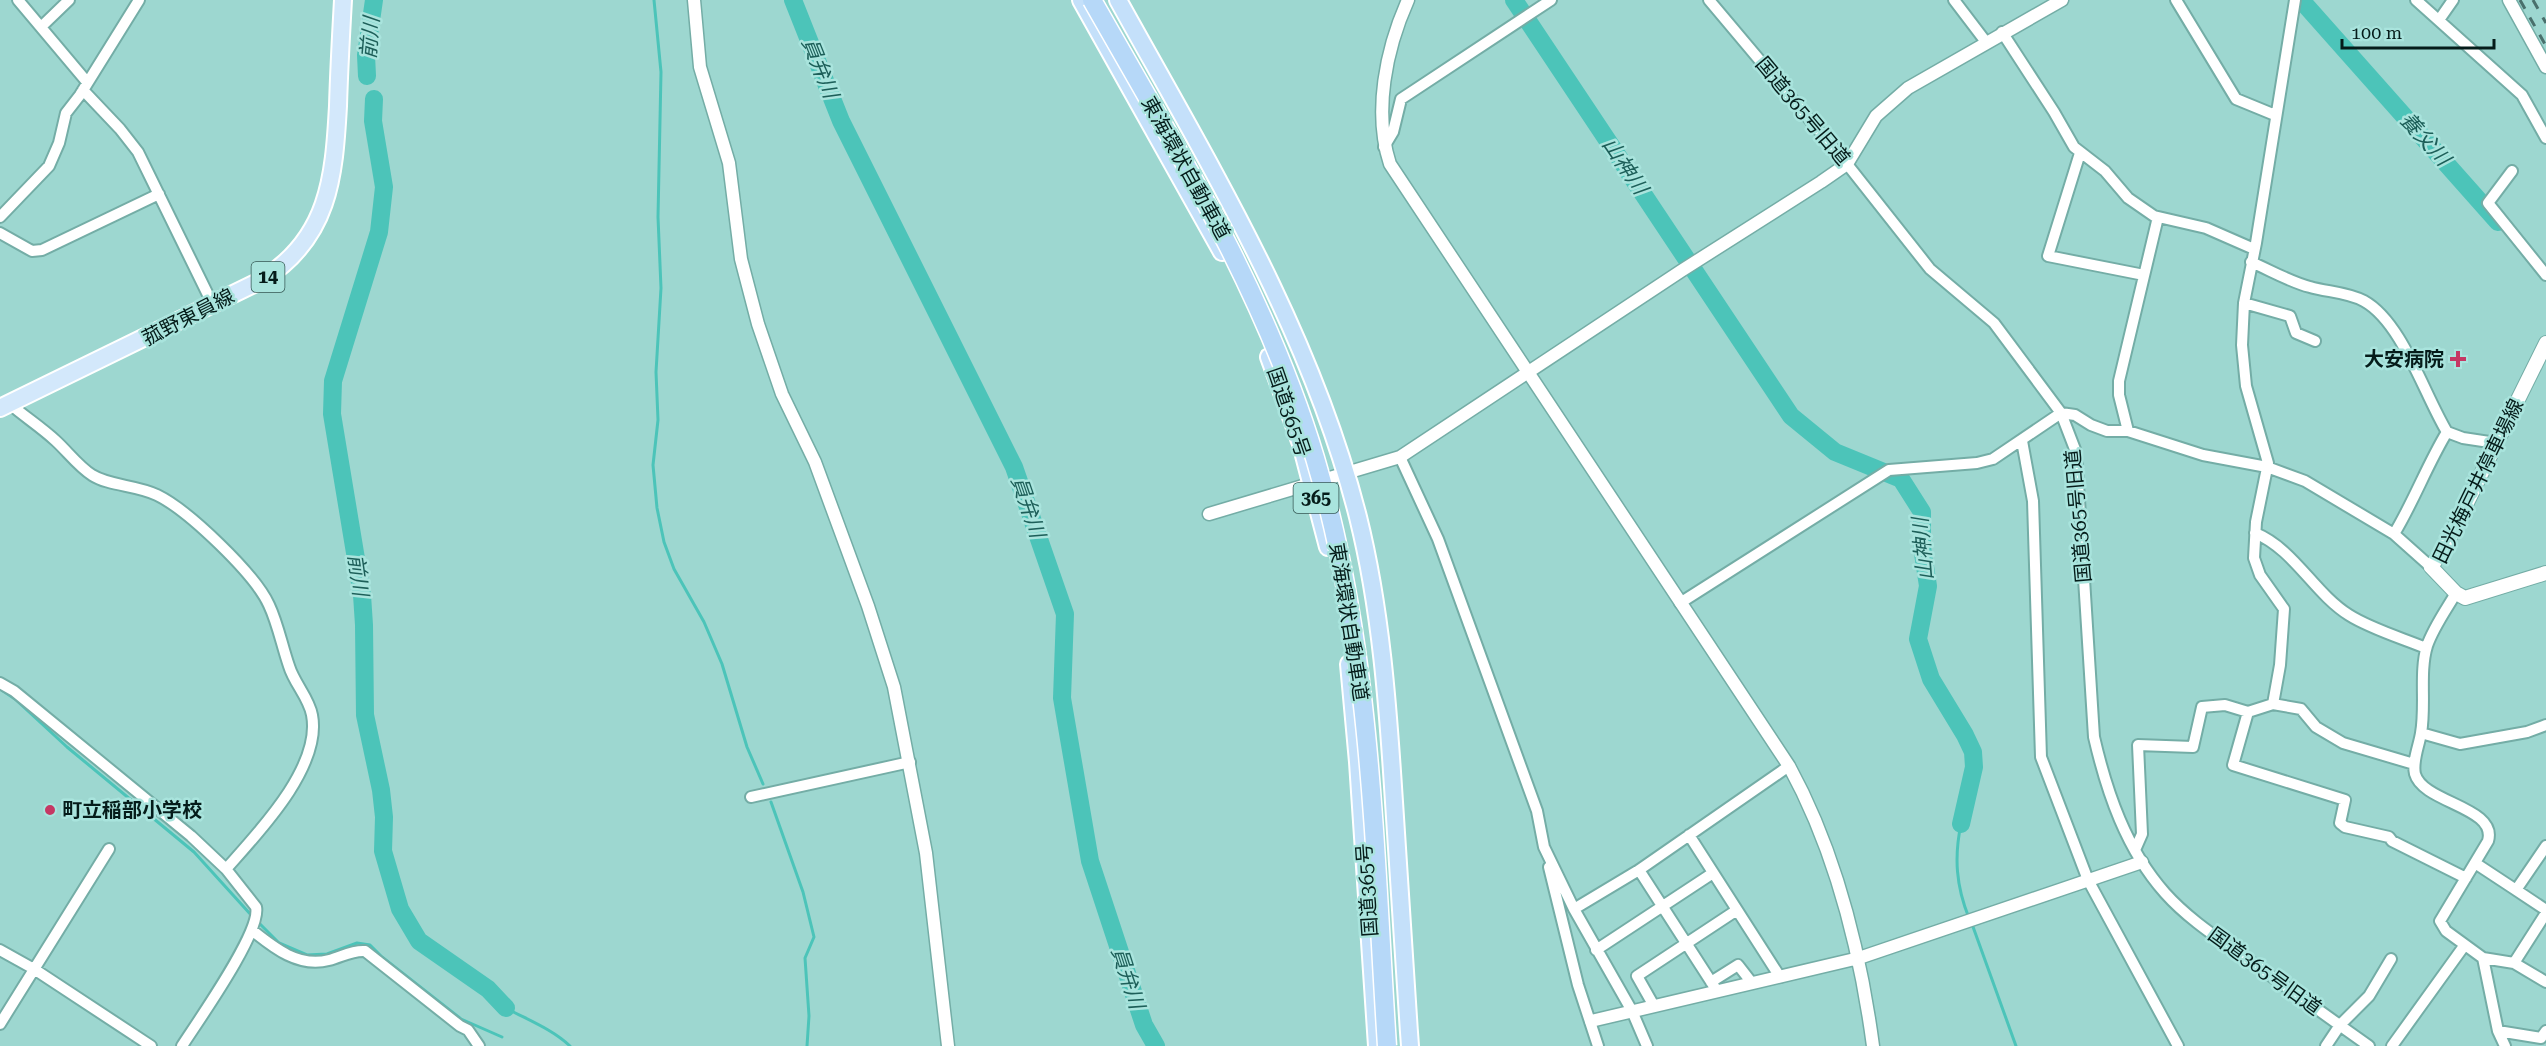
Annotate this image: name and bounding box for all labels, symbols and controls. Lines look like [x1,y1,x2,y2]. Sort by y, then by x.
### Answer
scale bar [2342,12,2494,50]
water label: 前川 [356,14,384,60]
text: 100 m [2351,22,2402,43]
water label: 員弁川 [797,34,844,104]
street label: 国道365号旧道 [1751,52,1855,170]
street label: 東海環状自動車道 [1137,92,1235,244]
water label: 養父川 [2395,108,2456,172]
water label: 山神川 [1597,133,1654,200]
road number: 14 [252,262,284,292]
street label: 菰野東員線 [138,284,238,350]
place label: 大安病院 [2364,347,2444,371]
marker: 大安病院 [2449,350,2467,368]
street label: 国道365号 [1262,364,1316,460]
street label: 田光梅戸井停車場線 [2428,395,2528,567]
street label: 国道365号旧道 [2060,448,2096,584]
water label: 員弁川 [1006,473,1050,543]
road number: 365 [1294,483,1338,513]
water label: 山神川 [1908,515,1938,581]
street label: 東海環状自動車道 [1325,541,1373,703]
water label: 前川 [343,553,373,599]
place label: 町立稲部小学校 [62,798,202,822]
marker: 町立稲部小学校 [43,803,57,817]
street label: 国道365号 [1352,842,1382,938]
street label: 国道365号旧道 [2204,922,2326,1020]
water label: 員弁川 [1107,944,1150,1014]

